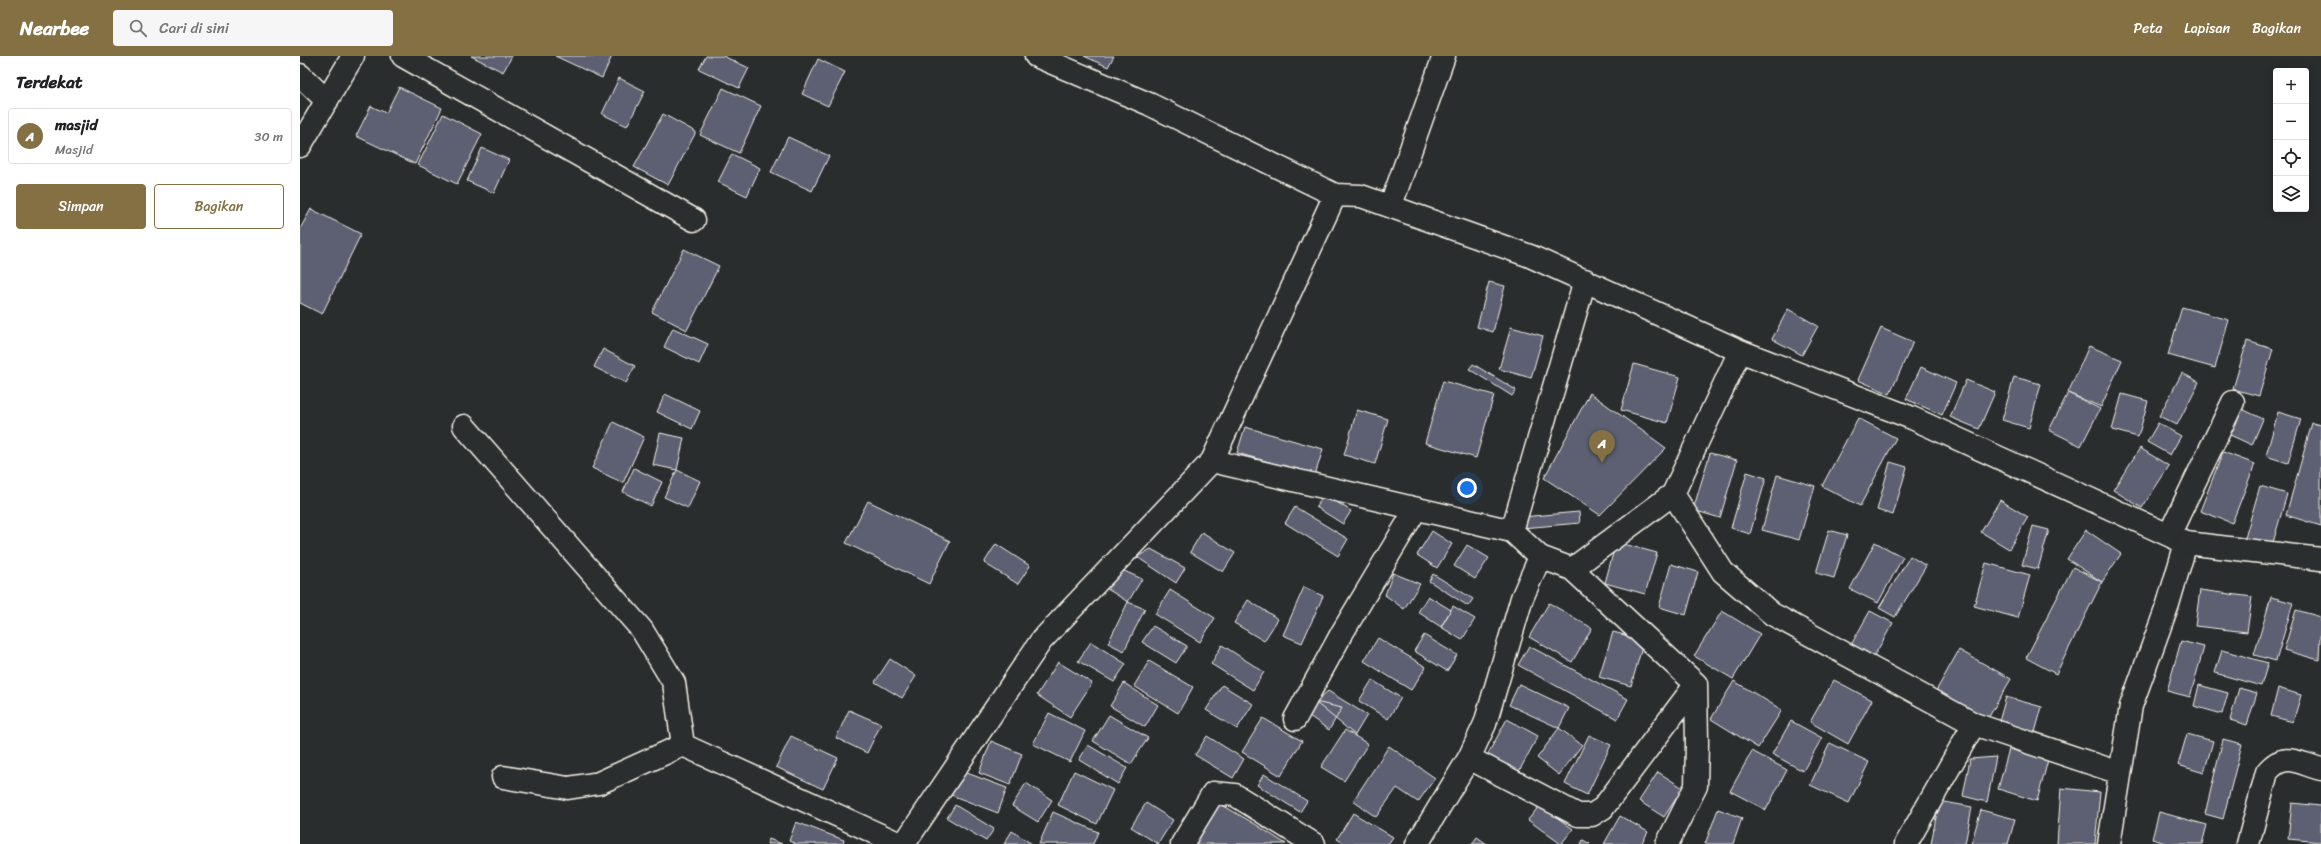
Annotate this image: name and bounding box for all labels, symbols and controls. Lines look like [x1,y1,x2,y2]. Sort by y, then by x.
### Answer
search box [113,10,393,46]
text: Nearbee [20,12,89,45]
text: Cari di sini [159,15,229,41]
text: Peta [2133,16,2162,41]
text: Lapisan [2184,16,2230,41]
text: Bagikan [2252,16,2301,41]
icon: search [127,17,149,39]
text: Terdekat [16,67,82,97]
map controls [2273,68,2309,212]
button: + [2273,68,2309,104]
button: − [2273,104,2309,140]
text: masjid [55,112,97,138]
text: A [26,125,34,148]
text: 30 m [254,125,283,148]
text: Masjid [55,138,93,161]
button: locate [2273,140,2309,176]
button: layers [2273,176,2309,212]
button: Simpan [16,184,146,229]
button: Bagikan [154,184,284,229]
pin: A [1589,430,1615,463]
your location [1457,478,1477,498]

